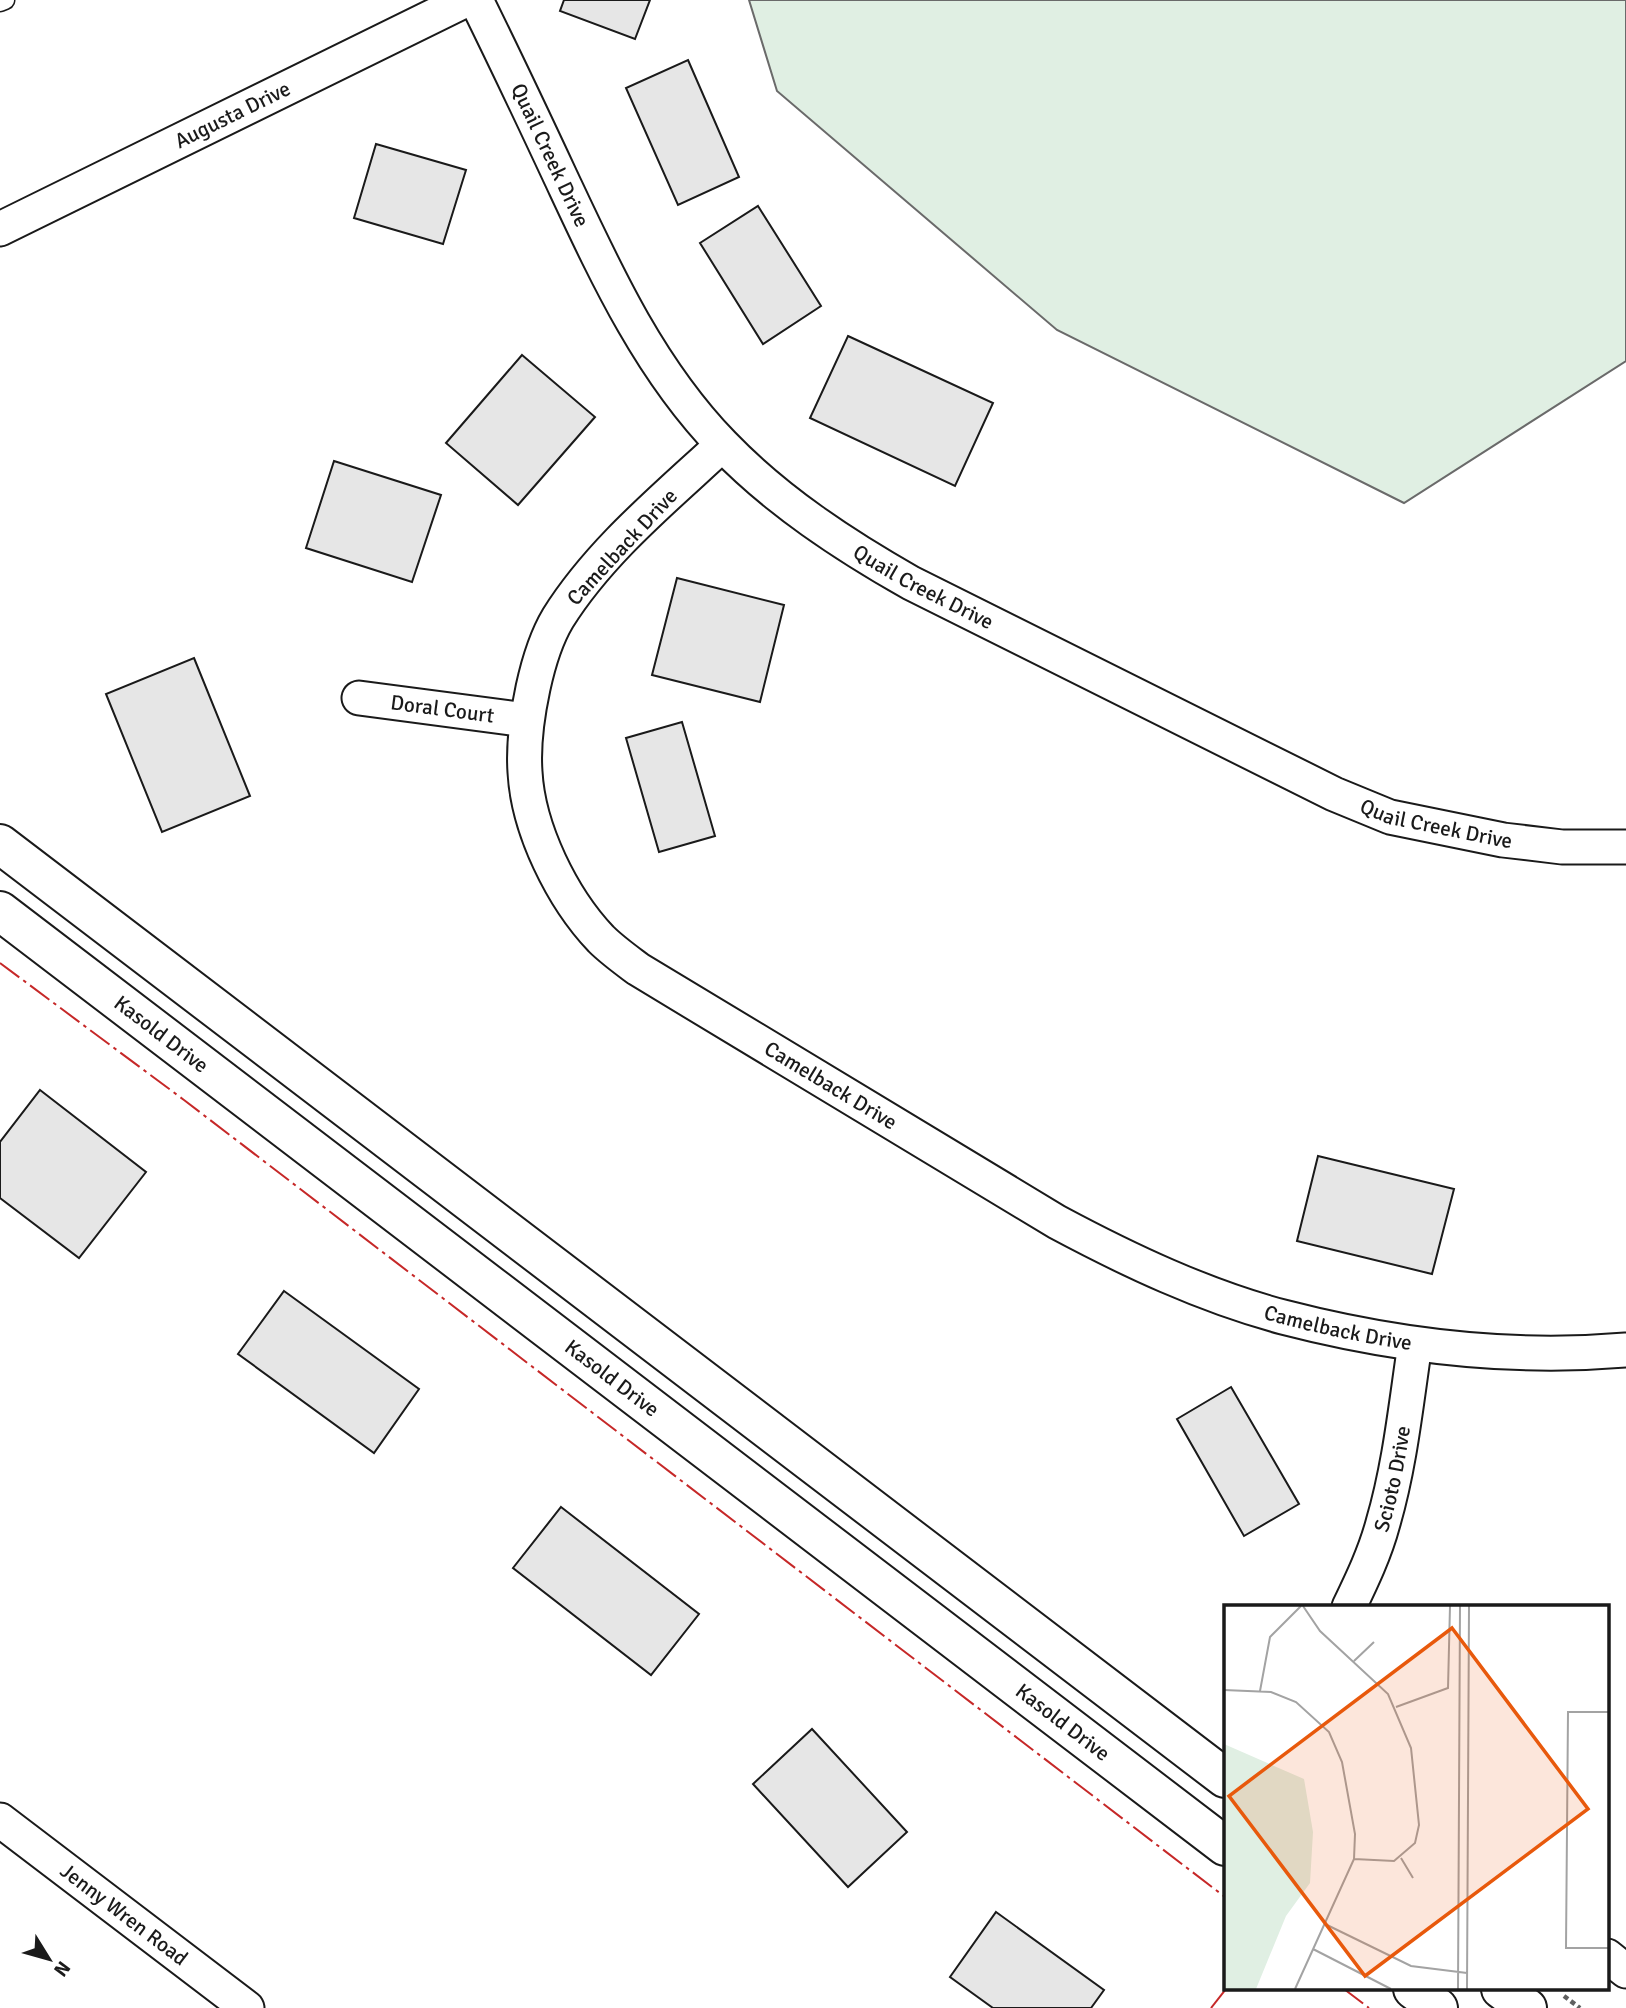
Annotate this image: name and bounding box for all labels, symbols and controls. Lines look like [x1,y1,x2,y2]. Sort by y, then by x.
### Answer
street label: Augusta Drive [170,75,295,154]
street label: Quail Creek Drive [505,79,595,231]
street label: Camelback Drive [561,483,683,611]
street label: Quail Creek Drive [848,539,998,635]
street label: Doral Court [389,689,496,729]
street label: Quail Creek Drive [1356,793,1514,854]
street label: Kasold Drive [109,990,214,1079]
street label: Camelback Drive [760,1035,902,1135]
street label: Camelback Drive [1261,1299,1413,1356]
street label: Kasold Drive [560,1334,665,1423]
street label: Scioto Drive [1368,1424,1416,1535]
inset map [1224,1605,1608,1990]
street label: Kasold Drive [1010,1678,1115,1767]
street label: Jenny Wren Road [55,1858,193,1971]
north arrow [14,1924,84,1994]
text: N [48,1956,75,1981]

